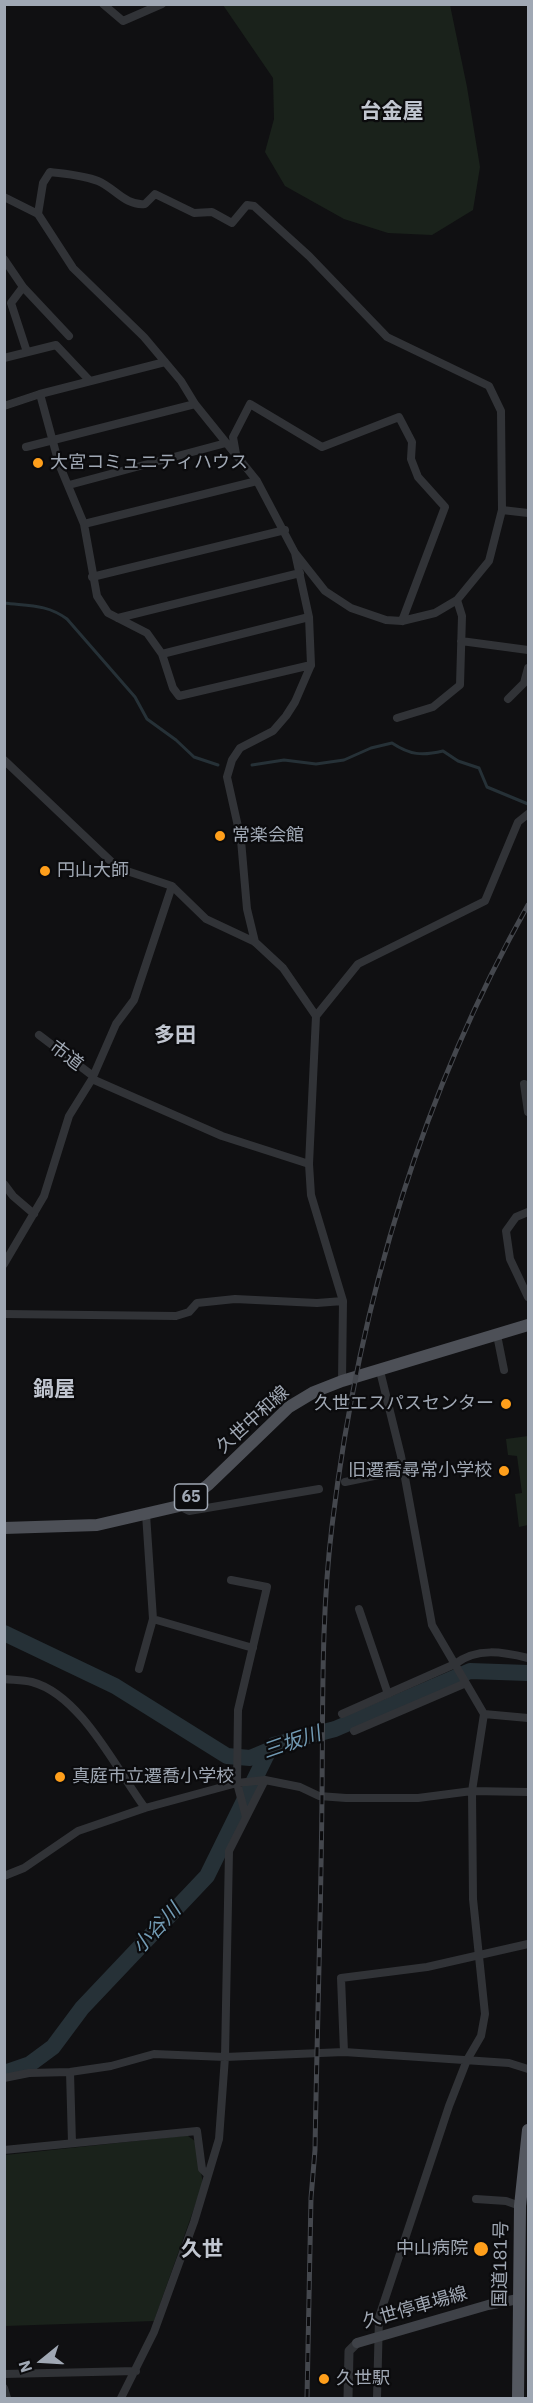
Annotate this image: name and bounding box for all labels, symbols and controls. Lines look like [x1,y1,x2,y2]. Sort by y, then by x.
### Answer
district label: 台金屋 [361,99,423,125]
place label: 大宮コミュニティハウス [50,452,248,474]
marker: 大宮コミュニティハウス [31,456,45,470]
place label: 常楽会館 [232,825,304,847]
marker: 常楽会館 [213,829,227,843]
place label: 円山大師 [57,860,129,882]
marker: 円山大師 [38,864,52,878]
district label: 多田 [154,1023,196,1049]
street label: 市道 [45,1037,87,1075]
district label: 鍋屋 [33,1377,75,1403]
street label: 久世中和線 [212,1382,294,1458]
place label: 久世エスパスセンター [314,1393,494,1415]
marker: 久世エスパスセンター [499,1397,513,1411]
place label: 旧遷喬尋常小学校 [348,1460,492,1482]
marker: 旧遷喬尋常小学校 [497,1464,511,1478]
road number: 65 [174,1484,207,1510]
water label: 三坂川 [260,1722,324,1764]
place label: 真庭市立遷喬小学校 [72,1766,234,1788]
marker: 真庭市立遷喬小学校 [53,1770,67,1784]
water label: 小谷川 [128,1899,186,1959]
street label: 国道181号 [489,2221,513,2307]
district label: 久世 [181,2237,223,2263]
place label: 中山病院 [396,2238,468,2260]
marker: 中山病院 [472,2240,490,2258]
street label: 久世停車場線 [360,2283,470,2333]
north arrow [12,2331,72,2391]
text: N [14,2358,36,2375]
place label: 久世駅 [336,2368,390,2390]
marker: 久世駅 [317,2372,331,2386]

